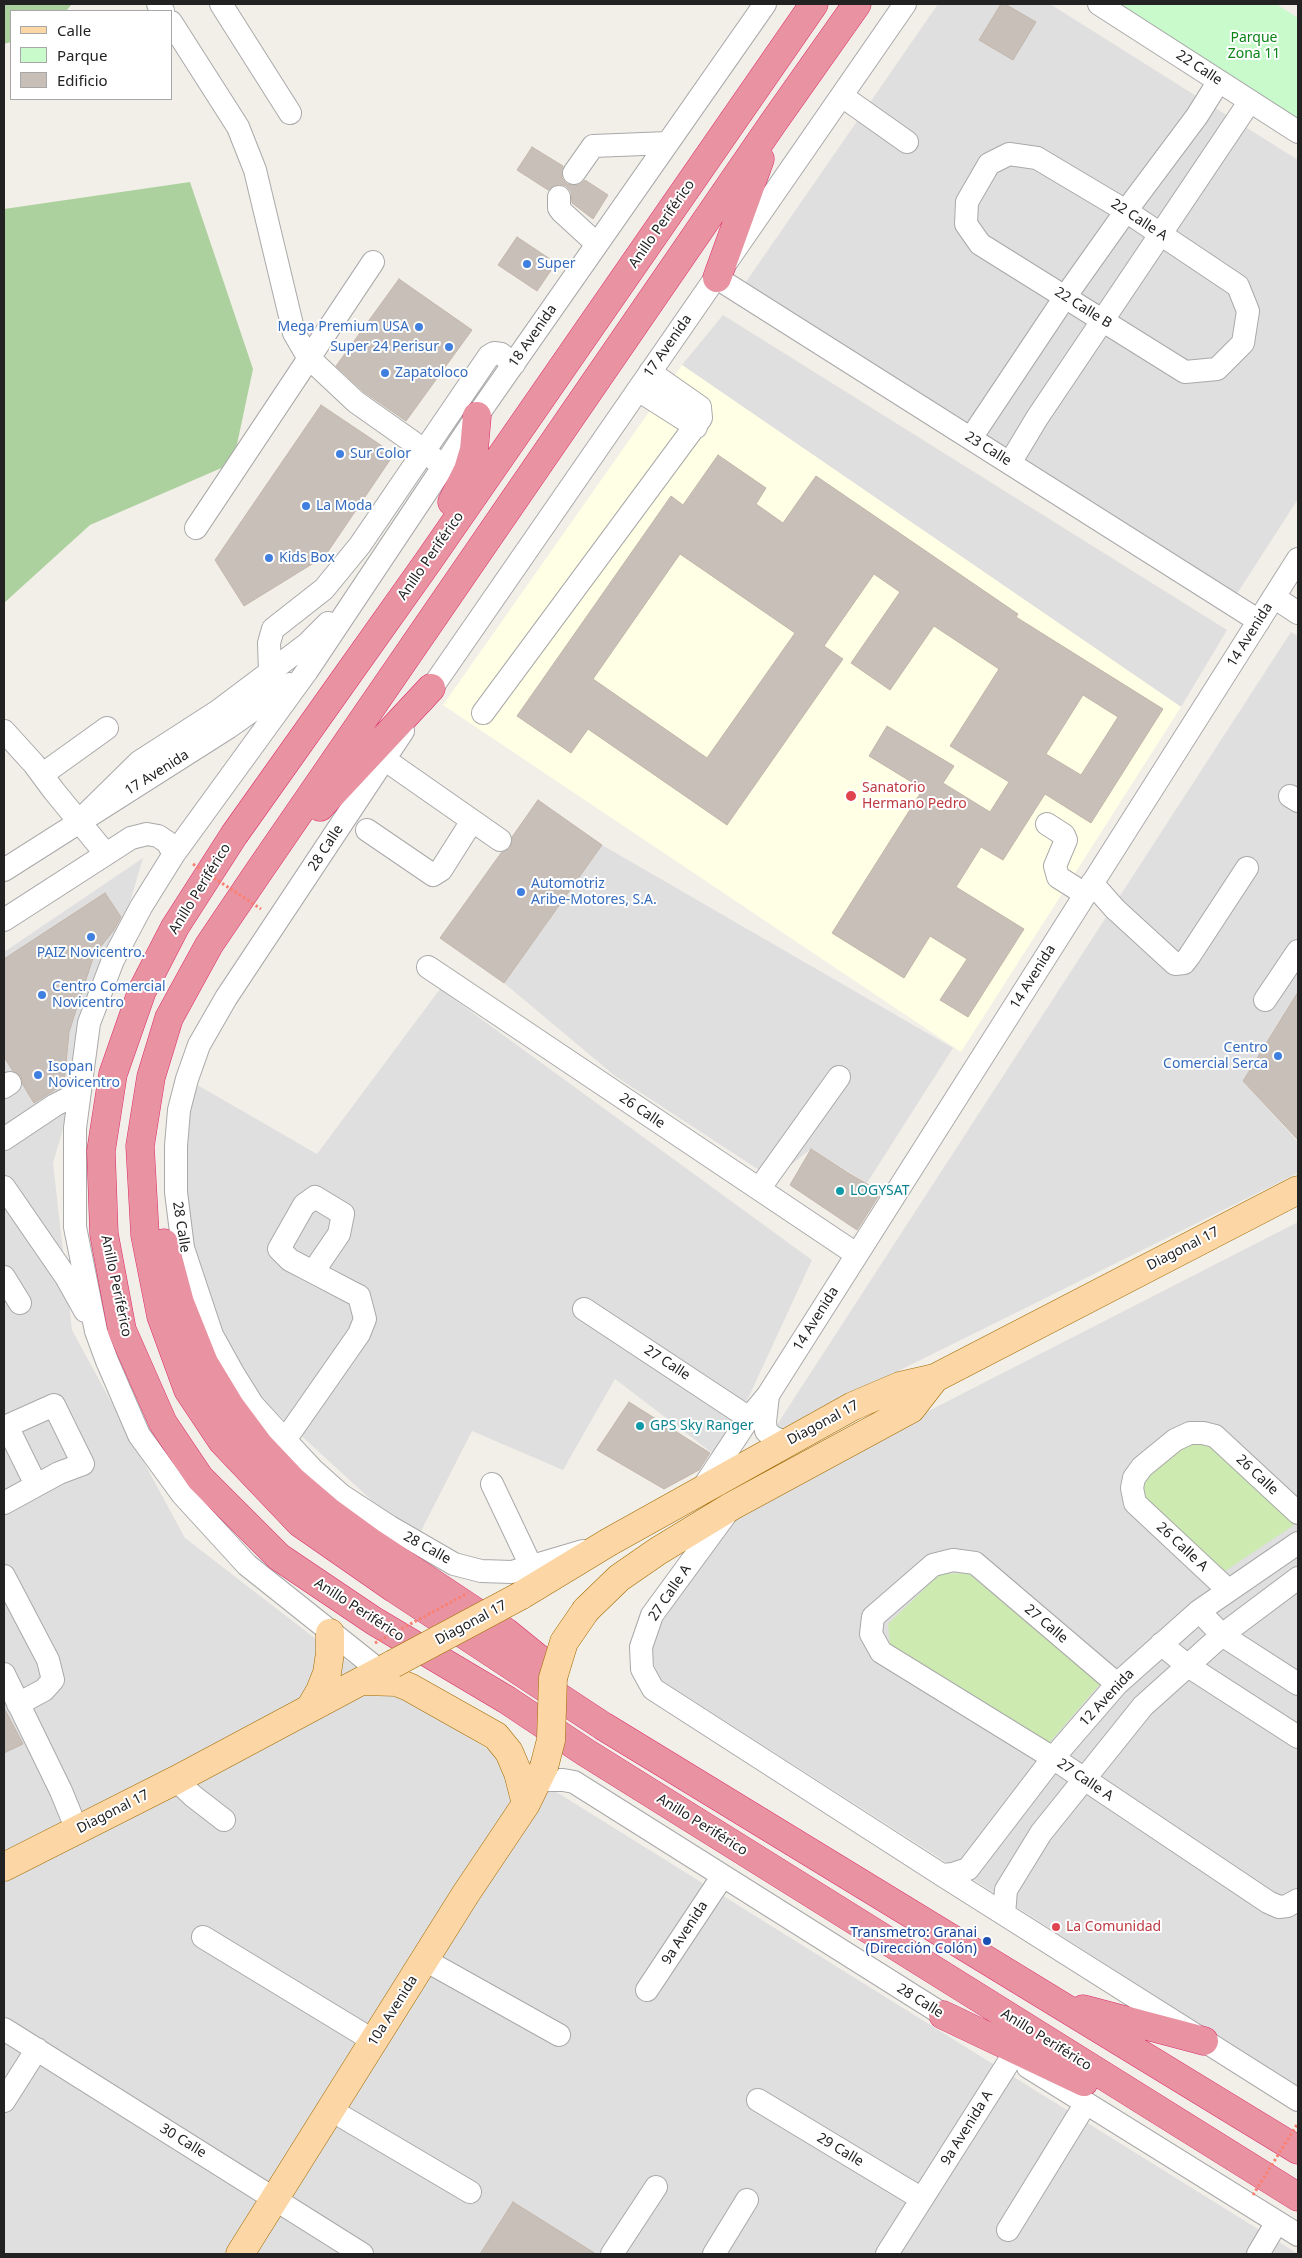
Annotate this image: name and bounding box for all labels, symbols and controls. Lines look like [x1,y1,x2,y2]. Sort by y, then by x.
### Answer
legend [10,10,172,100]
text: Calle [57,20,91,40]
park label: Parque Zona 11 [1228,30,1280,62]
text: Parque [57,45,107,65]
street label: 22 Calle [1173,47,1225,89]
text: Edificio [57,70,108,90]
street label: Anillo Periférico [625,177,699,271]
street label: 22 Calle A [1108,196,1170,244]
place label: Super [537,256,576,272]
marker: Super [521,258,533,270]
street label: 22 Calle B [1051,284,1115,332]
street label: 18 Avenida [505,302,561,370]
street label: 17 Avenida [640,312,696,380]
place label: Mega Premium USA [277,319,409,335]
marker: Mega Premium USA [413,321,425,333]
place label: Super 24 Perisur [330,339,439,355]
marker: Super 24 Perisur [443,341,455,353]
place label: Zapatoloco [395,365,468,381]
marker: Zapatoloco [379,367,391,379]
street label: 23 Calle [962,428,1014,470]
place label: Sur Color [350,446,411,462]
marker: Sur Color [334,448,346,460]
place label: La Moda [316,498,372,514]
marker: La Moda [300,500,312,512]
street label: Anillo Periférico [394,509,468,603]
place label: Kids Box [279,550,335,566]
marker: Kids Box [263,552,275,564]
street label: 14 Avenida [1224,600,1276,670]
street label: 17 Avenida [122,747,192,799]
place label: Sanatorio Hermano Pedro [862,780,967,812]
marker: Sanatorio Hermano Pedro [844,789,858,803]
street label: 28 Calle [305,822,347,874]
street label: Anillo Periférico [165,841,235,937]
place label: Automotriz Aribe-Motores, S.A. [531,876,657,909]
marker: Automotriz Aribe-Motores, S.A. [515,886,527,898]
marker: PAIZ Novicentro. [85,931,97,943]
street label: 14 Avenida [1007,942,1059,1012]
place label: PAIZ Novicentro. [37,945,145,961]
place label: Centro Comercial Novicentro [52,979,166,1012]
marker: Centro Comercial Novicentro [36,989,48,1001]
place label: Centro Comercial Serca [1163,1040,1268,1072]
marker: Centro Comercial Serca [1272,1050,1284,1062]
place label: Isopan Novicentro [48,1059,120,1092]
marker: Isopan Novicentro [32,1069,44,1081]
street label: 26 Calle [616,1090,668,1132]
place label: LOGYSAT [850,1183,910,1199]
marker: LOGYSAT [834,1185,846,1197]
street label: 28 Calle [169,1200,193,1254]
street label: Diagonal 17 [1144,1224,1222,1274]
street label: Anillo Periférico [97,1234,135,1338]
street label: 14 Avenida [790,1284,842,1354]
street label: 27 Calle [641,1342,693,1384]
street label: Diagonal 17 [784,1397,862,1449]
place label: GPS Sky Ranger [650,1418,753,1434]
marker: GPS Sky Ranger [634,1420,646,1432]
street label: 26 Calle [1232,1451,1282,1499]
street label: 26 Calle A [1153,1519,1211,1575]
street label: 28 Calle [400,1528,454,1568]
street label: 27 Calle A [645,1562,695,1624]
street label: Anillo Periférico [311,1575,407,1645]
street label: Diagonal 17 [432,1597,510,1649]
street label: 27 Calle [1021,1601,1071,1647]
street label: 12 Avenida [1076,1666,1138,1730]
street label: 27 Calle A [1054,1755,1116,1805]
street label: Diagonal 17 [74,1787,152,1837]
street label: Anillo Periférico [654,1790,750,1860]
street label: 9a Avenida [658,1898,712,1968]
place label: La Comunidad [1066,1919,1161,1935]
marker: La Comunidad [1050,1921,1062,1933]
place label: Transmetro: Granai (Dirección Colón) [850,1925,977,1958]
marker: Transmetro: Granai (Dirección Colón) [981,1935,993,1947]
street label: 10a Avenida [365,1973,421,2049]
street label: 28 Calle [894,1980,946,2022]
street label: Anillo Periférico [998,2005,1094,2075]
street label: 9a Avenida A [937,2088,997,2168]
street label: 30 Calle [157,2120,209,2162]
street label: 29 Calle [814,2130,866,2170]

